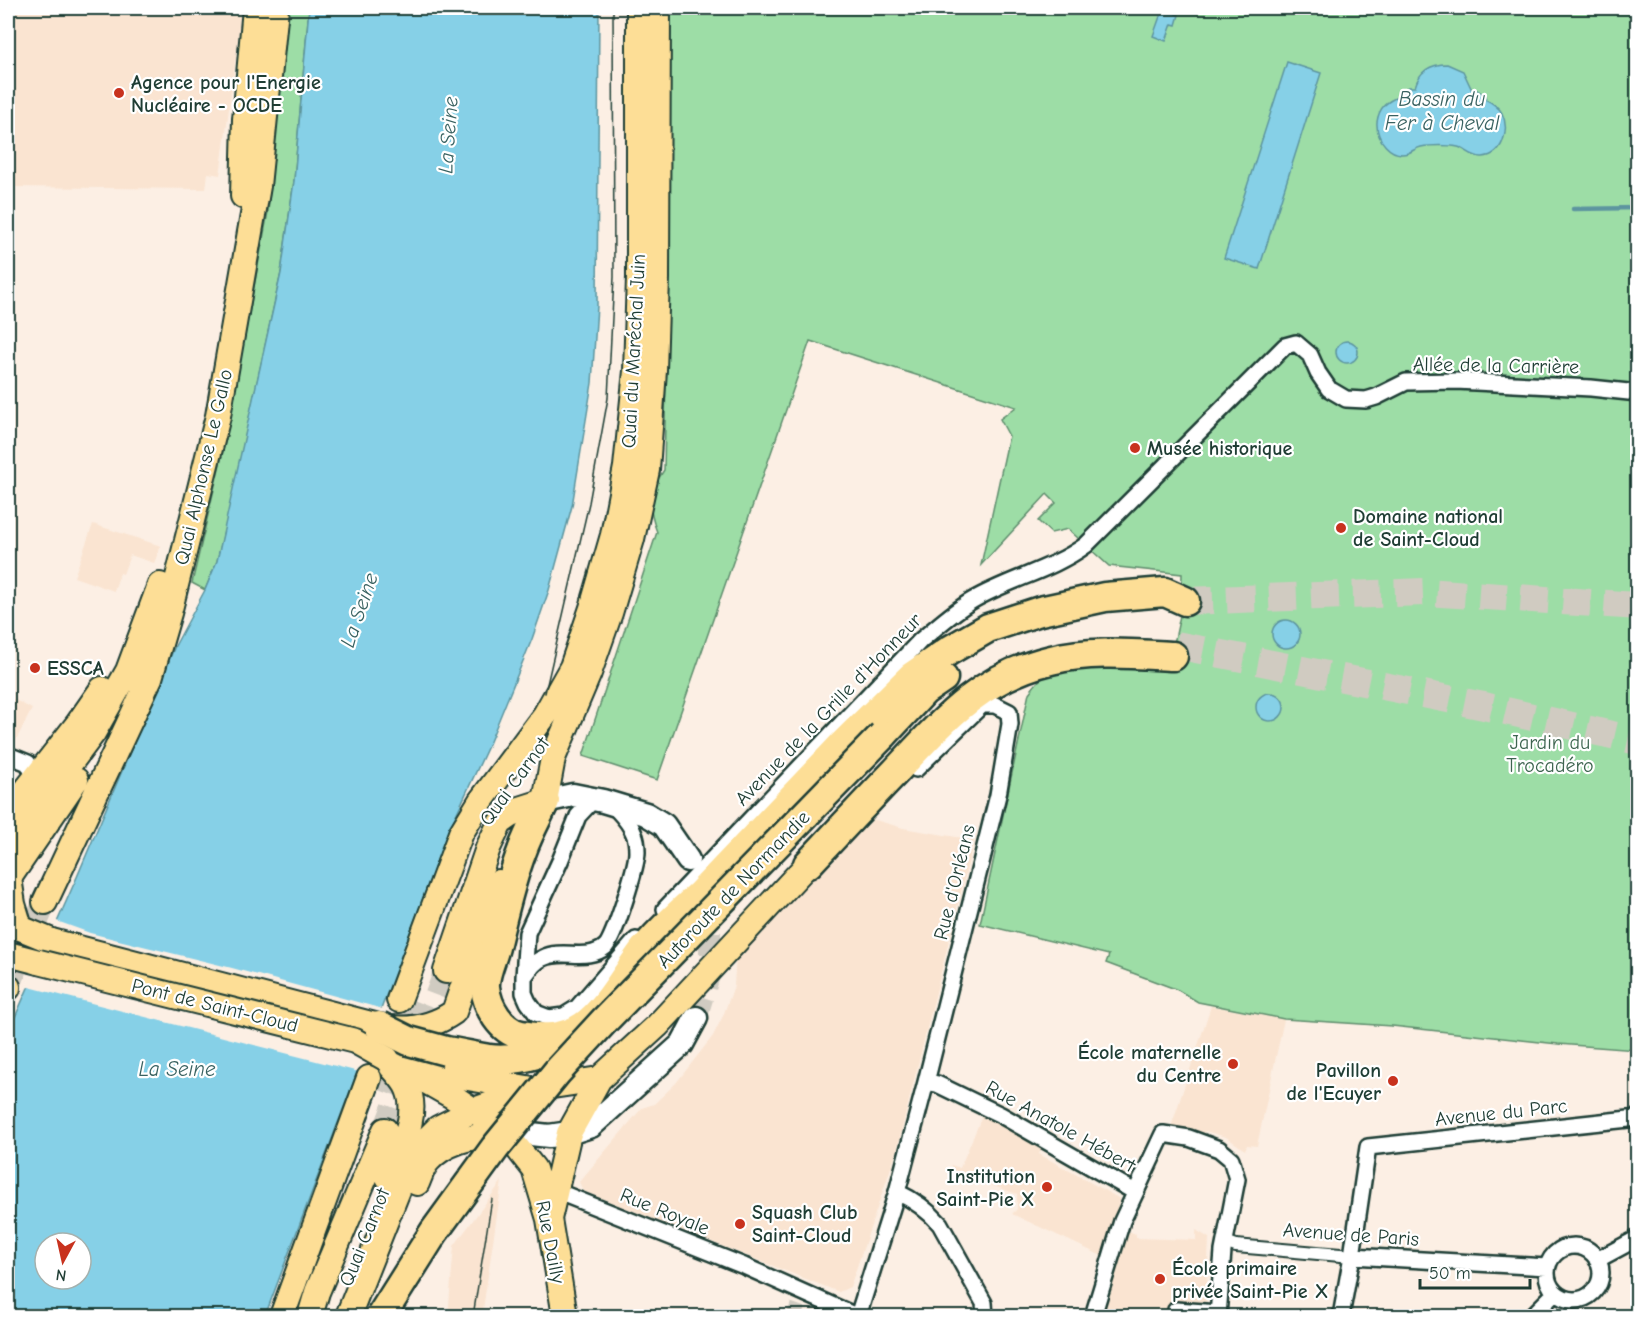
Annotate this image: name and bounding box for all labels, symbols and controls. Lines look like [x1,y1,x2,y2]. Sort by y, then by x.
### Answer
place label: Agence pour l'Energie Nucléaire - OCDE [131,71,321,117]
marker: Agence pour l'Energie Nucléaire - OCDE [112,86,126,100]
water label: Bassin du Fer à Cheval [1385,87,1500,135]
water label: La Seine [433,95,463,174]
street label: Quai du Maréchal Juin [617,253,650,449]
street label: Allée de la Carrière [1413,353,1579,378]
street label: Quai Alphonse Le Gallo [170,367,237,567]
place label: Musée historique [1147,437,1293,460]
marker: Musée historique [1128,441,1142,455]
place label: Domaine national de Saint-Cloud [1353,505,1503,551]
marker: Domaine national de Saint-Cloud [1334,521,1348,535]
water label: La Seine [335,569,383,650]
street label: Avenue de la Grille d'Honneur [730,608,926,810]
place label: ESSCA [47,657,104,680]
marker: ESSCA [28,661,42,675]
park label: Jardin du Trocadéro [1506,731,1594,777]
street label: Quai Carnot [475,732,555,830]
street label: Autoroute de Normandie [652,806,815,973]
street label: Rue d'Orléans [929,822,980,942]
street label: Pont de Saint-Cloud [129,974,300,1037]
place label: École maternelle du Centre [1078,1040,1221,1087]
water label: La Seine [138,1057,216,1081]
marker: École maternelle du Centre [1226,1057,1240,1071]
place label: Pavillon de l'Ecuyer [1286,1059,1381,1105]
marker: Pavillon de l'Ecuyer [1386,1074,1400,1088]
street label: Rue Anatole Hébert [982,1076,1141,1178]
street label: Avenue du Parc [1434,1094,1569,1131]
place label: Institution Saint-Pie X [936,1165,1035,1211]
marker: Institution Saint-Pie X [1040,1180,1054,1194]
street label: Rue Royale [617,1183,713,1240]
street label: Quai Carnot [334,1184,395,1290]
street label: Rue Dailly [531,1199,570,1286]
place label: Squash Club Saint-Cloud [752,1201,857,1247]
marker: Squash Club Saint-Cloud [733,1217,747,1231]
street label: Avenue de Paris [1282,1218,1420,1251]
north arrow [33,1231,93,1291]
scale bar [1420,1252,1530,1290]
place label: École primaire privée Saint-Pie X [1172,1256,1329,1303]
text: 50 m [1429,1263,1471,1284]
text: N [55,1265,67,1285]
marker: École primaire privée Saint-Pie X [1153,1272,1167,1286]

